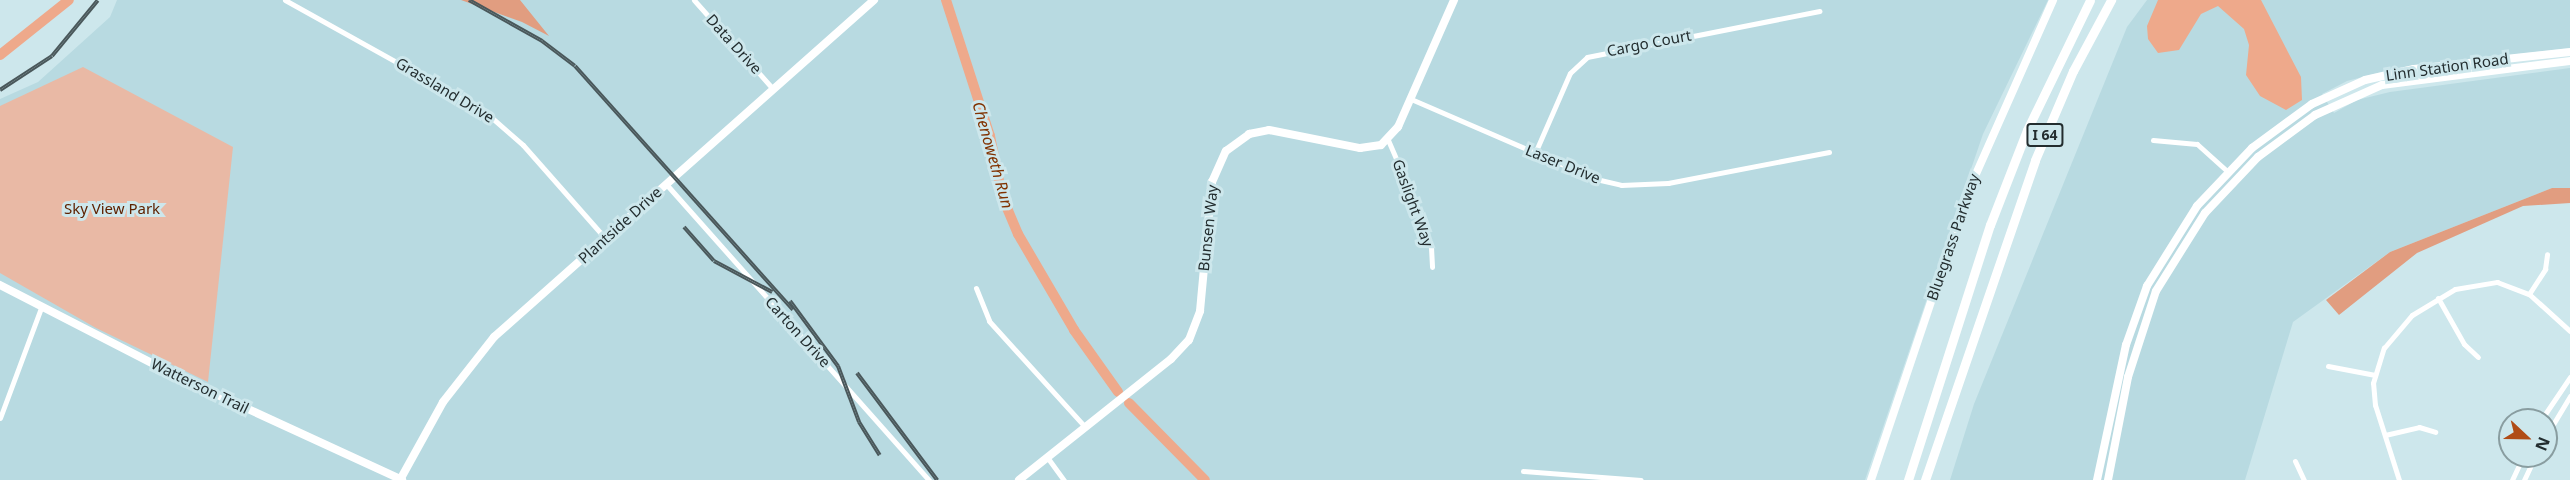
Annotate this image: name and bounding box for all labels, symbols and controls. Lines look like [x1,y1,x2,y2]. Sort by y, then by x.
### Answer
street label: Data Drive [702,10,766,78]
street label: Cargo Court [1605,26,1693,60]
street label: Linn Station Road [2384,49,2510,85]
street label: Grassland Drive [393,54,497,126]
water label: Chenoweth Run [969,99,1017,211]
road number: I 64 [2026,124,2064,146]
street label: Laser Drive [1523,141,1603,187]
street label: Gaslight Way [1389,157,1437,249]
street label: Bluegrass Parkway [1923,171,1983,303]
street label: Plantside Drive [575,183,665,267]
street label: Bunsen Way [1195,184,1221,272]
park label: Sky View Park [64,200,160,218]
street label: Carton Drive [762,293,834,371]
street label: Watterson Trail [148,355,252,417]
north arrow [2498,408,2558,468]
text: N [2530,434,2555,454]

